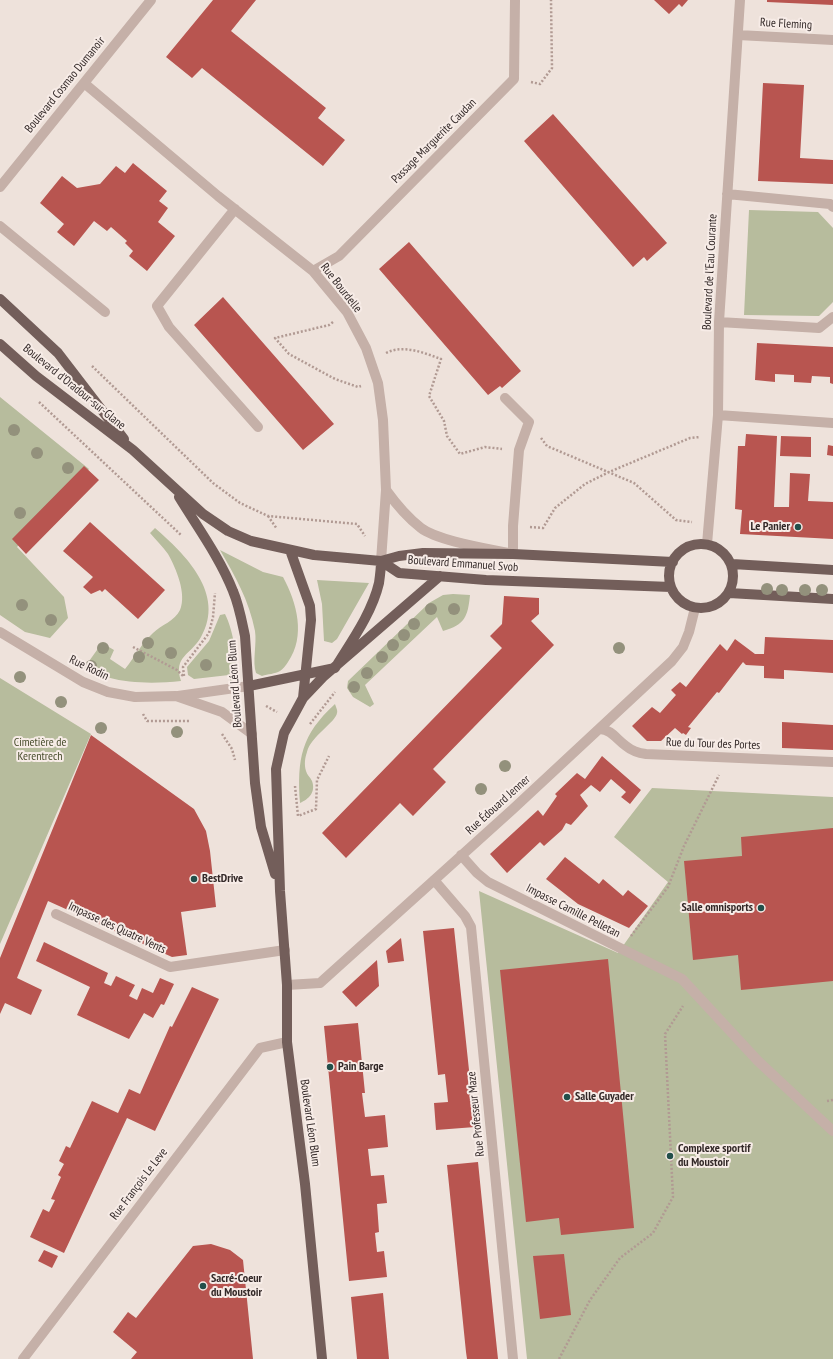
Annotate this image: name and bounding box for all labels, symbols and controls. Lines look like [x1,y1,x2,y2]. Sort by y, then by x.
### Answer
street label: Rue Fleming [760,15,812,33]
street label: Boulevard Cosmao Dumanoir [22,34,108,136]
street label: Passage Marguerite Caudan [389,96,479,186]
street label: Boulevard de l'Eau Courante [700,213,720,331]
street label: Rue Bourdelle [317,261,365,315]
street label: Boulevard d'Oradour-sur-Glane [20,341,128,433]
place label: Le Panier [750,520,790,534]
marker: Le Panier [793,522,803,532]
street label: Boulevard Emmanuel Svob [407,553,519,575]
street label: Boulevard Léon Blum [225,640,245,728]
street label: Rue Rodin [67,652,111,684]
street label: Rue du Tour des Portes [665,735,761,753]
park label: Cimetière de Kerentrech [14,736,66,764]
street label: Rue Édouard Jenner [463,772,533,838]
place label: BestDrive [202,872,243,886]
marker: BestDrive [189,874,199,884]
street label: Impasse Camille Pelletan [523,881,623,941]
street label: Impasse des Quatre Vents [66,899,168,957]
place label: Salle omnisports [682,901,753,915]
marker: Salle omnisports [756,903,766,913]
place label: Pain Barge [338,1060,384,1074]
marker: Pain Barge [325,1062,335,1072]
street label: Rue Professeur Maze [464,1071,488,1157]
street label: Boulevard Léon Blum [297,1078,323,1168]
place label: Salle Guyader [575,1090,634,1104]
marker: Salle Guyader [562,1092,572,1102]
place label: Complexe sportif du Moustoir [678,1142,750,1170]
street label: Rue François Le Leve [107,1145,171,1223]
marker: Complexe sportif du Moustoir [665,1151,675,1161]
place label: Sacré-Coeur du Moustoir [211,1272,262,1300]
marker: Sacré-Coeur du Moustoir [198,1281,208,1291]

